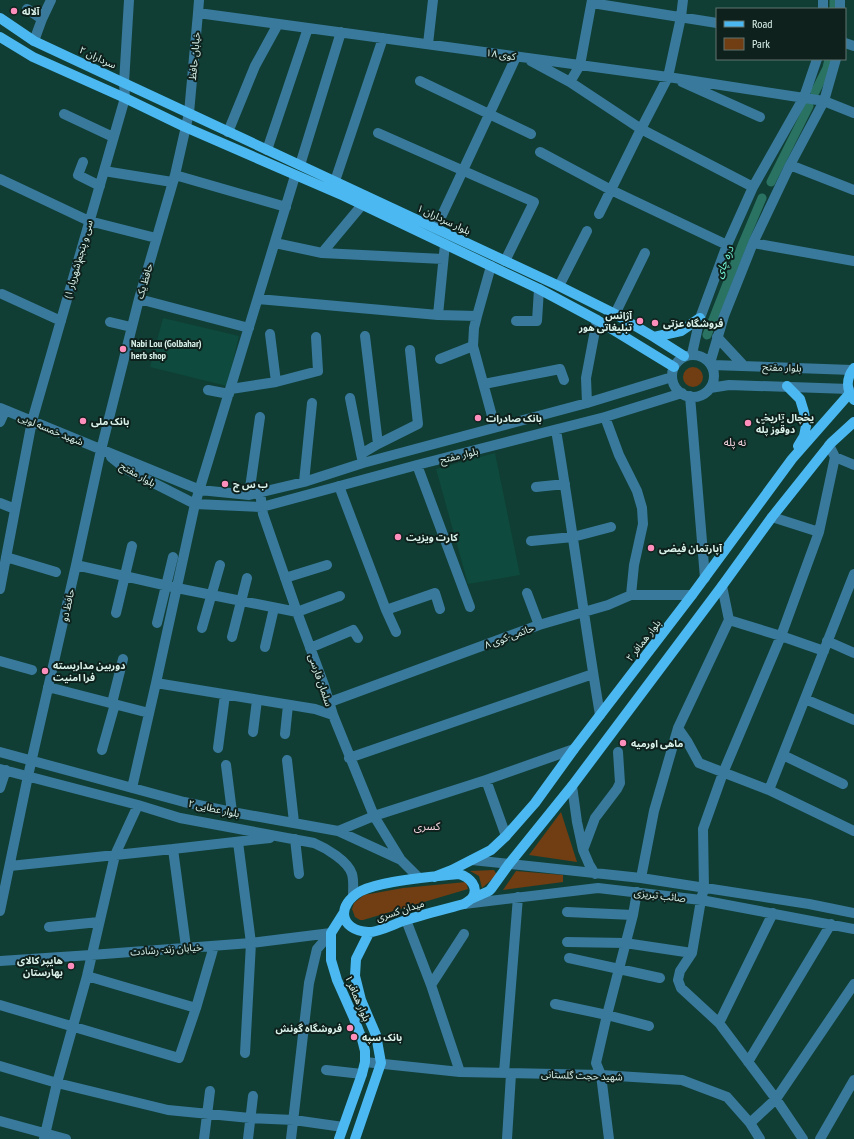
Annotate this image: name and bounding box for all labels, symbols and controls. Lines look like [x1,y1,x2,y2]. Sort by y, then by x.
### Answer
place label: آلاله [22,5,40,18]
marker: آلاله [9,6,19,16]
legend [716,8,846,60]
text: Road [752,16,772,31]
street label: خیابان حافظ [186,31,203,81]
text: Park [752,36,770,51]
street label: سرداران ۲ [77,43,118,72]
street label: کوی ۱۸ [485,46,518,63]
street label: بلوار سرداران ۱ [415,201,473,238]
street label: سی و پنجم(شهریار ۱) [61,218,97,300]
water label: دره چای [711,243,738,281]
street label: حافظ یک [133,262,156,300]
place label: آژانس تبلیغاتی هور [578,309,633,334]
marker: آژانس تبلیغاتی هور [635,316,645,326]
place label: فروشگاه عزتی [663,317,723,330]
marker: فروشگاه عزتی [650,318,660,328]
place label: Nabi Lou (Golbahar) herb shop [131,337,202,362]
marker: Nabi Lou (Golbahar) herb shop [118,344,128,354]
street label: بلوار مفتح [762,360,802,376]
street label: شهید خمسه لویی [16,411,85,448]
place label: یخچال تاریخی دوقّوز پلّه [756,411,814,437]
place label: بانک صادرات [486,412,542,425]
marker: بانک صادرات [473,413,483,423]
place label: بانک ملی [91,415,129,428]
marker: بانک ملی [78,416,88,426]
marker: یخچال تاریخی دوقّوز پلّه [743,418,753,428]
district label: نه پله [724,435,746,450]
street label: بلوار مفتح [439,444,480,467]
street label: بلوار مفتح [117,459,158,491]
place label: ب س ج [233,478,268,493]
marker: ب س ج [220,479,230,489]
place label: کارت ویزیت [406,531,458,544]
marker: کارت ویزیت [393,532,403,542]
place label: آپارتمان فیضی [659,542,723,556]
marker: آپارتمان فیضی [646,543,656,553]
street label: حافظ دو [57,588,78,623]
street label: بلوار همافر ۲ [623,617,664,664]
street label: حاتمی-کوی ۸ [482,621,536,651]
street label: سلمان فارسی [306,652,336,708]
place label: دوربین مداربسته فرا امنیت [53,659,125,684]
marker: دوربین مداربسته فرا امنیت [40,666,50,676]
place label: ماهی اورمیه [631,737,684,750]
marker: ماهی اورمیه [618,738,628,748]
street label: بلوار عطایی ۲ [187,797,241,820]
district label: کسری [414,819,441,833]
street label: صائب تبریزی [633,886,687,905]
street label: میدان کسری [374,897,426,924]
street label: خیابان زند- رشادت [130,941,202,958]
place label: هایپر کالای بهارستان [17,954,64,979]
marker: هایپر کالای بهارستان [66,961,76,971]
street label: بلوار همافر ۱ [342,973,373,1024]
place label: فروشگاه گونش [276,1022,342,1035]
marker: فروشگاه گونش [345,1023,355,1033]
place label: بانک سپه [362,1031,402,1045]
marker: بانک سپه [349,1032,359,1042]
street label: شهید حجت گلستانی [541,1068,623,1083]

